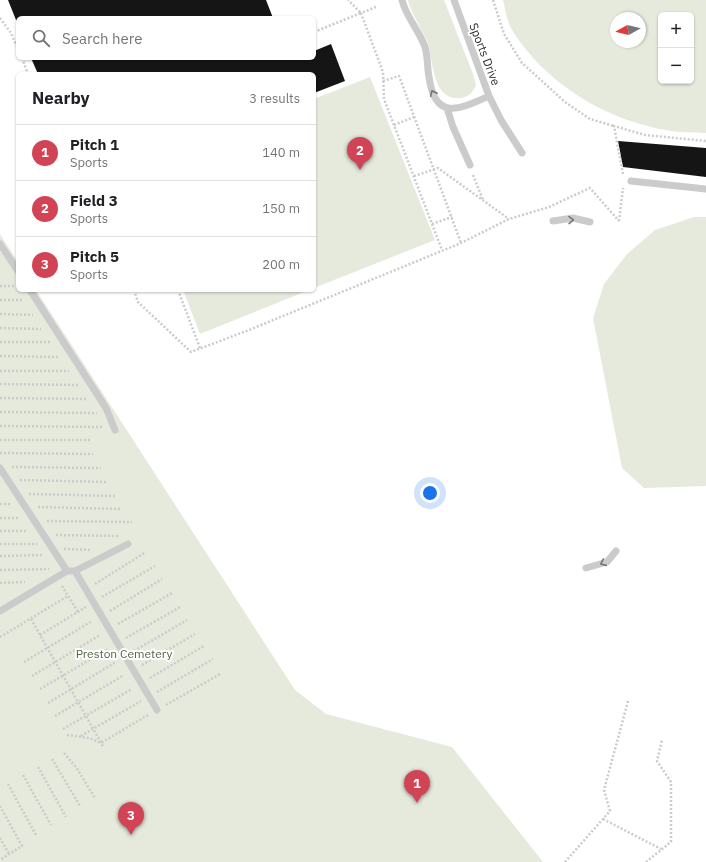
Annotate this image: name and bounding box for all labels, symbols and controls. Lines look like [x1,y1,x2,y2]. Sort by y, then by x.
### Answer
north arrow [610,12,646,48]
map controls [658,12,694,84]
button: + [658,12,694,48]
search box [16,16,316,60]
street label: Sports Drive [466,21,504,88]
icon: search [30,27,52,49]
text: Search here [62,29,142,48]
button: − [658,48,694,84]
text: Nearby [32,87,90,109]
one-way arrow [430,89,438,97]
text: 3 results [249,90,300,107]
text: Pitch 1 [70,135,119,154]
pin: 2 [347,137,373,170]
text: 1 [41,144,49,161]
text: 140 m [262,144,300,161]
text: Sports [70,154,108,171]
text: Field 3 [70,191,118,210]
text: 2 [41,200,49,217]
text: 150 m [262,200,300,217]
text: Sports [70,210,108,227]
one-way arrow [568,215,575,224]
text: Pitch 5 [70,247,119,266]
text: 3 [41,256,49,273]
text: 200 m [262,256,300,273]
text: Sports [70,266,108,283]
your location [420,483,440,503]
one-way arrow [599,558,606,566]
park label: Preston Cemetery [76,646,172,661]
pin: 1 [404,770,430,803]
pin: 3 [118,802,144,835]

